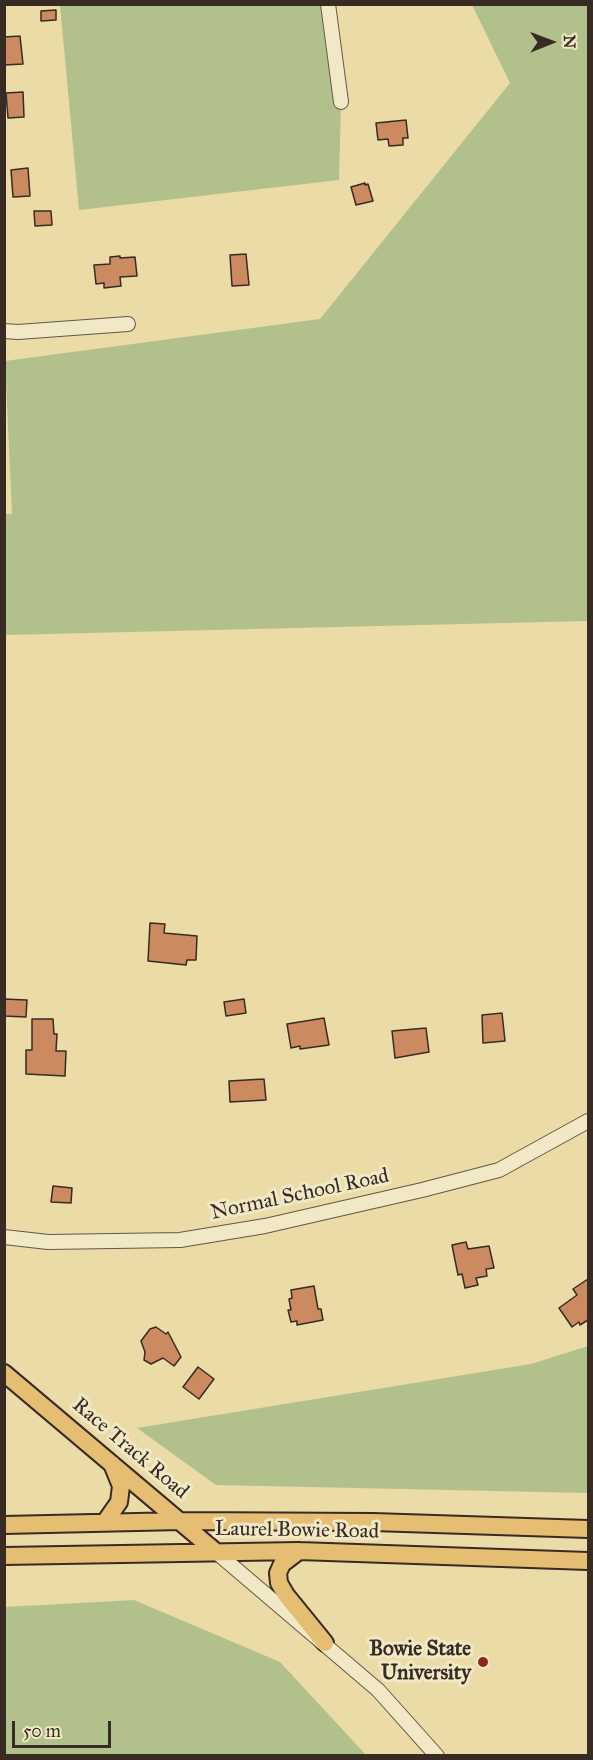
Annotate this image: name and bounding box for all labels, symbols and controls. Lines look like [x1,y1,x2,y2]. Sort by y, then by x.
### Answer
north arrow [521,12,581,72]
text: N [560,35,579,49]
street label: Normal School Road [209,1164,391,1226]
street label: Race Track Road [67,1393,193,1505]
street label: Laurel Bowie Road [215,1517,379,1545]
place label: Bowie State University [369,1637,471,1687]
marker: Bowie State University [476,1655,490,1669]
scale bar [15,1709,114,1747]
text: 50 m [23,1720,61,1742]

